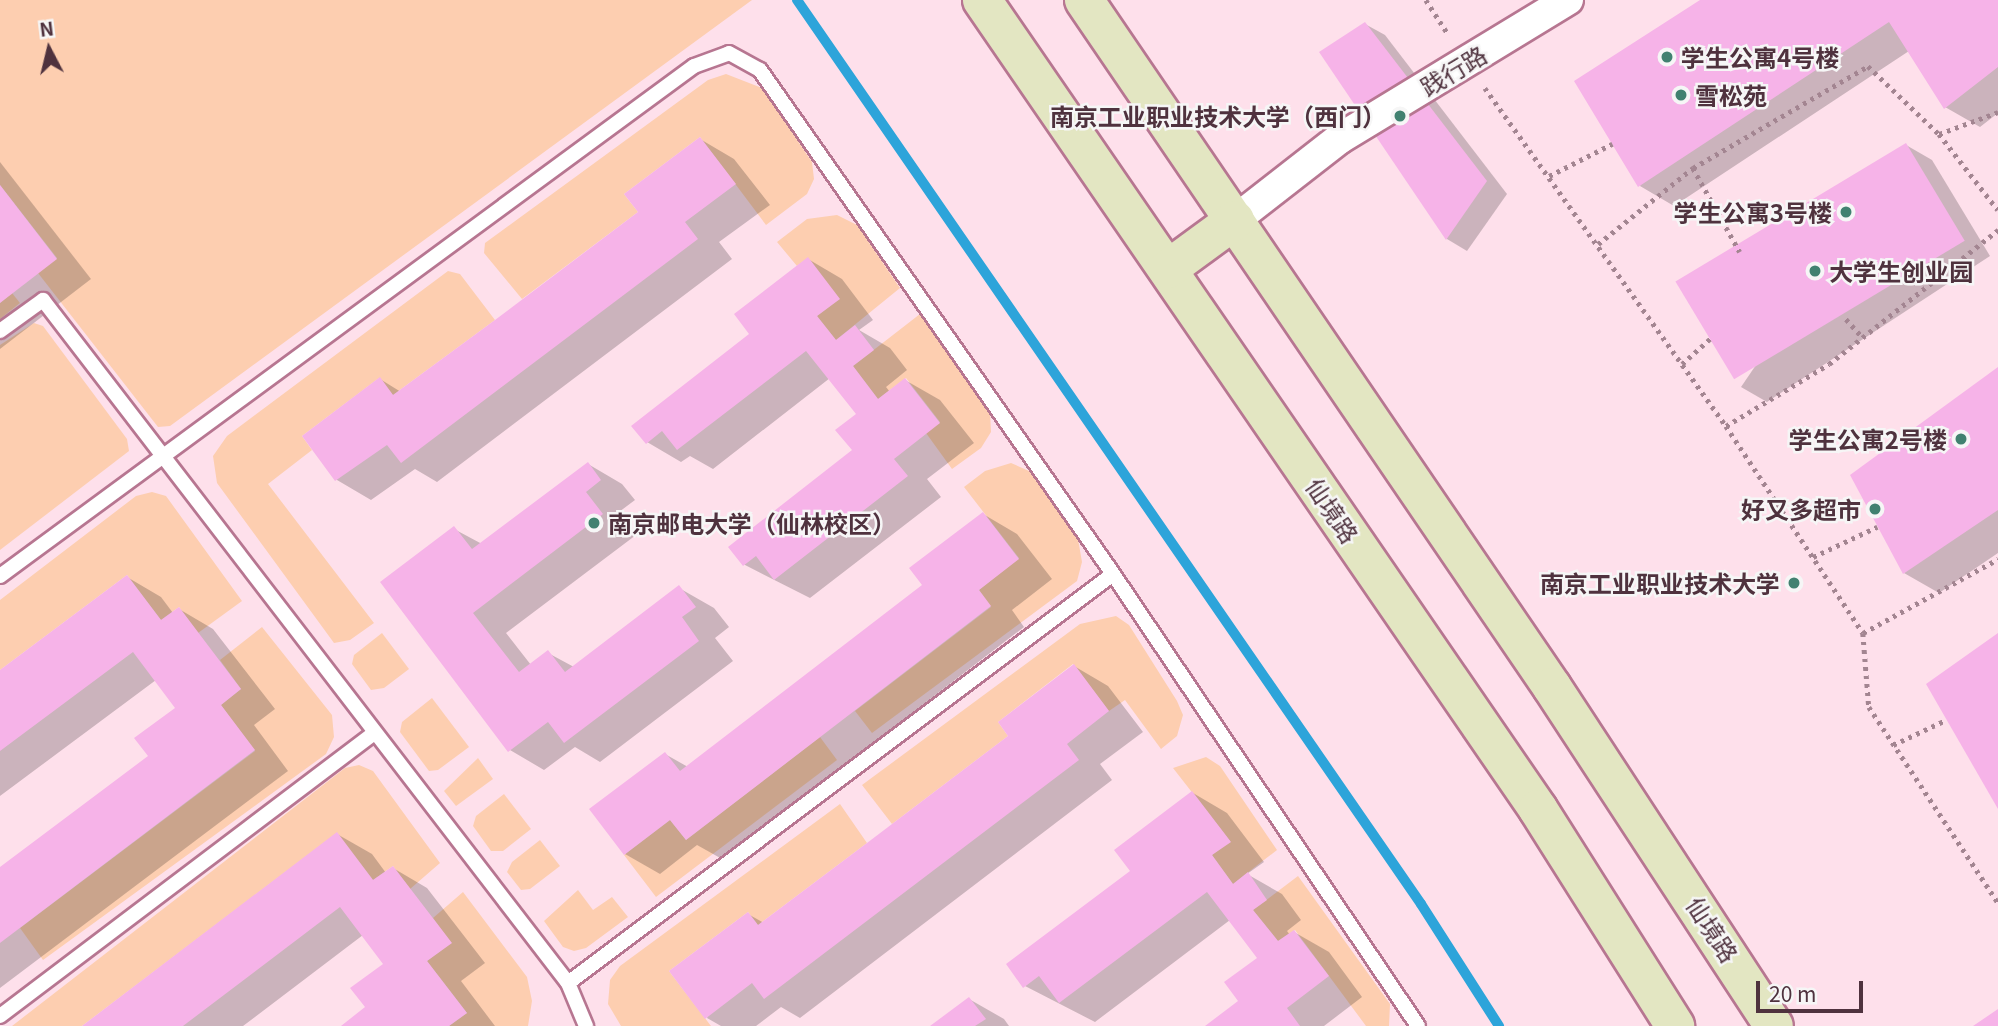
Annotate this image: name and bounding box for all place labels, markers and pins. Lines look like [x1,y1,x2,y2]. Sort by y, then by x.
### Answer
place label: 学生公寓4号楼 [1681,43,1839,71]
marker: 学生公寓4号楼 [1659,49,1675,65]
place label: 雪松苑 [1695,81,1767,109]
marker: 雪松苑 [1673,87,1689,103]
place label: 南京工业职业技术大学（西门） [1050,102,1386,130]
marker: 南京工业职业技术大学（西门） [1392,108,1408,124]
place label: 学生公寓3号楼 [1674,198,1832,226]
marker: 学生公寓3号楼 [1838,204,1854,220]
place label: 大学生创业园 [1829,257,1973,285]
marker: 大学生创业园 [1807,263,1823,279]
place label: 学生公寓2号楼 [1789,425,1947,453]
marker: 学生公寓2号楼 [1953,431,1969,447]
place label: 好又多超市 [1741,495,1861,523]
marker: 好又多超市 [1867,501,1883,517]
place label: 南京邮电大学（仙林校区） [608,509,896,537]
marker: 南京邮电大学（仙林校区） [586,515,602,531]
place label: 南京工业职业技术大学 [1540,569,1780,597]
marker: 南京工业职业技术大学 [1786,575,1802,591]

